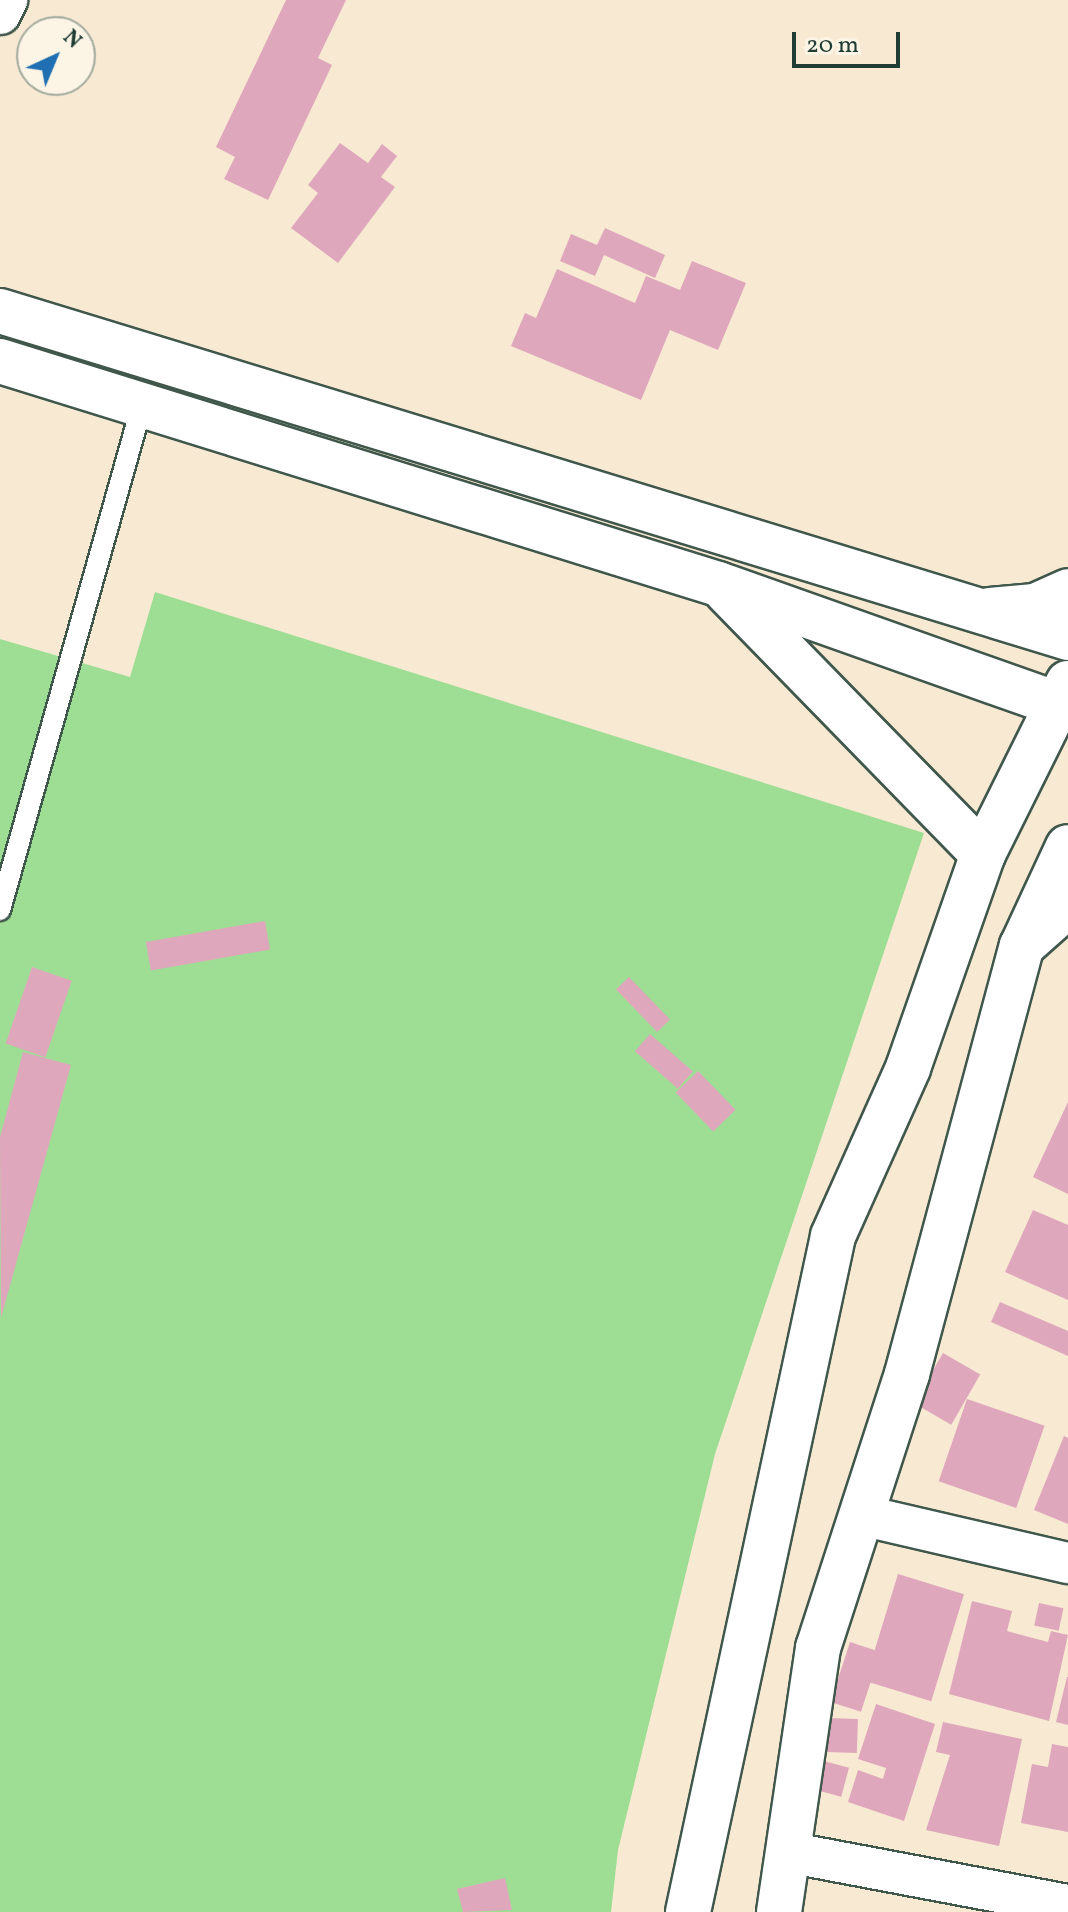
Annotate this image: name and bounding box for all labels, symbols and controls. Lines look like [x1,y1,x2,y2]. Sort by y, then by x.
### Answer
north arrow [16,16,96,96]
scale bar [796,16,904,66]
text: N [55,23,88,57]
text: 20 m [806,29,859,63]

